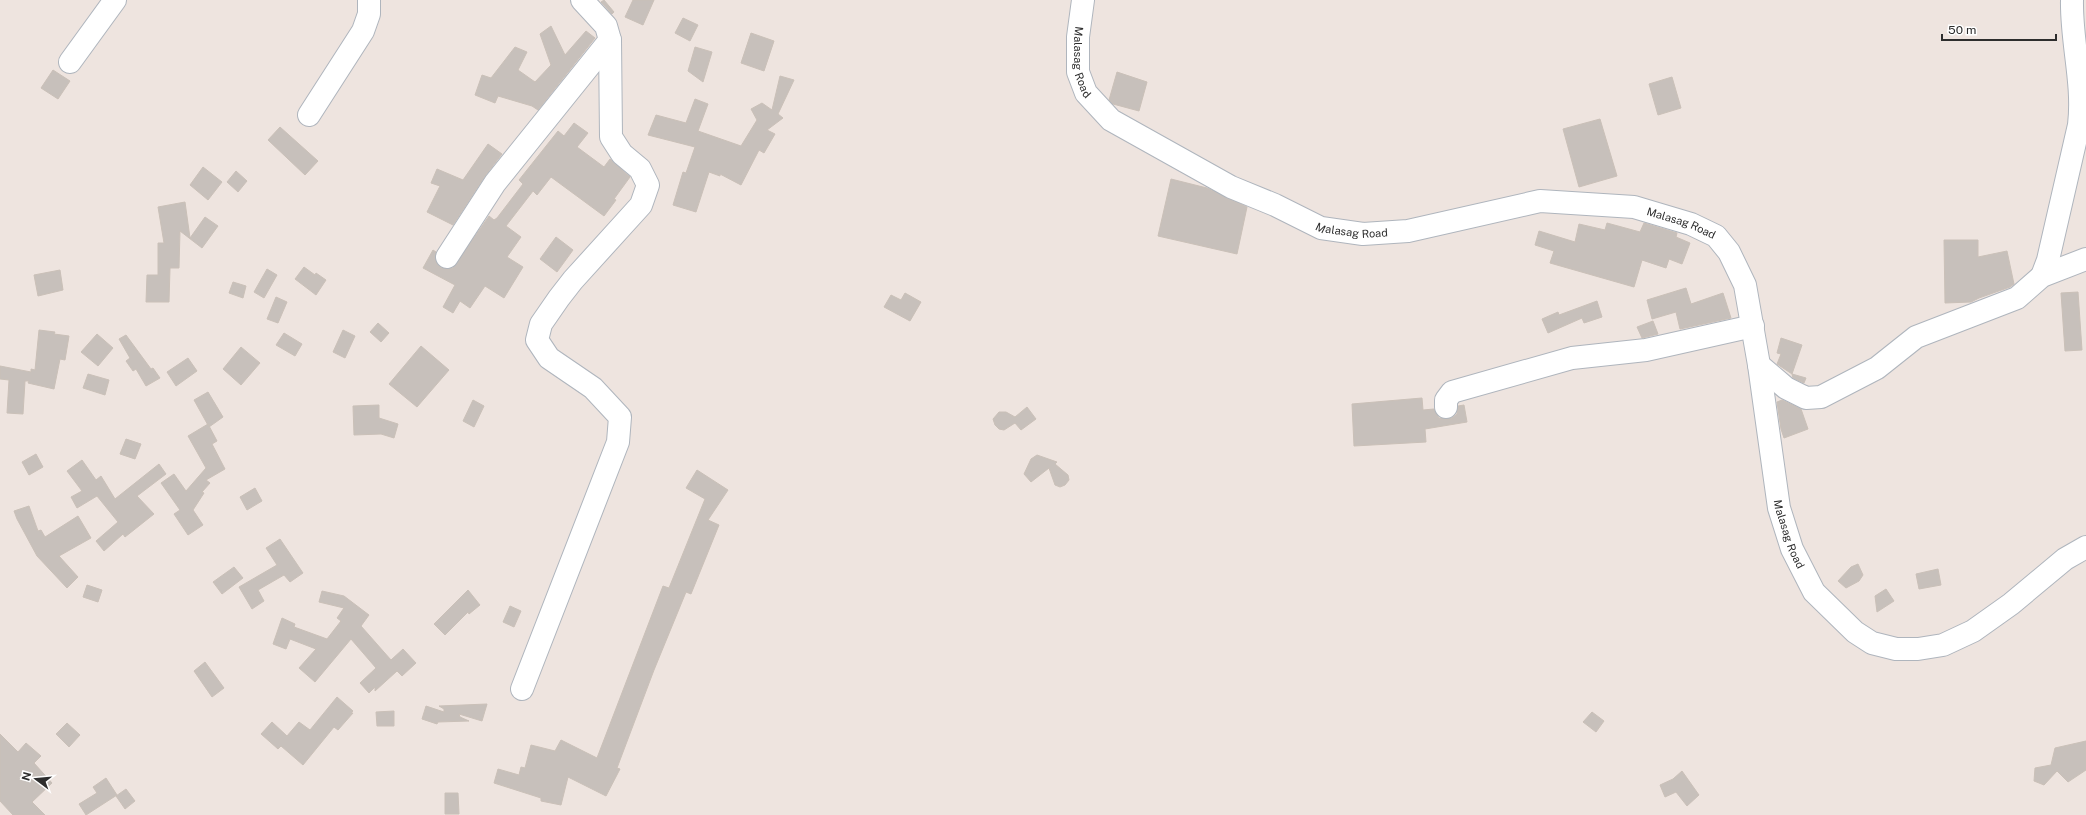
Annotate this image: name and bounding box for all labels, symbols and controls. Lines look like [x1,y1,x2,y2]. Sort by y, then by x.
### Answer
scale bar [1942,16,2056,42]
text: 50 m [1948,23,1976,37]
street label: Malasag Road [1072,26,1093,100]
street label: Malasag Road [1645,205,1718,241]
street label: Malasag Road [1314,220,1388,240]
street label: Malasag Road [1772,499,1807,570]
north arrow [16,759,56,799]
text: N [19,770,33,782]

